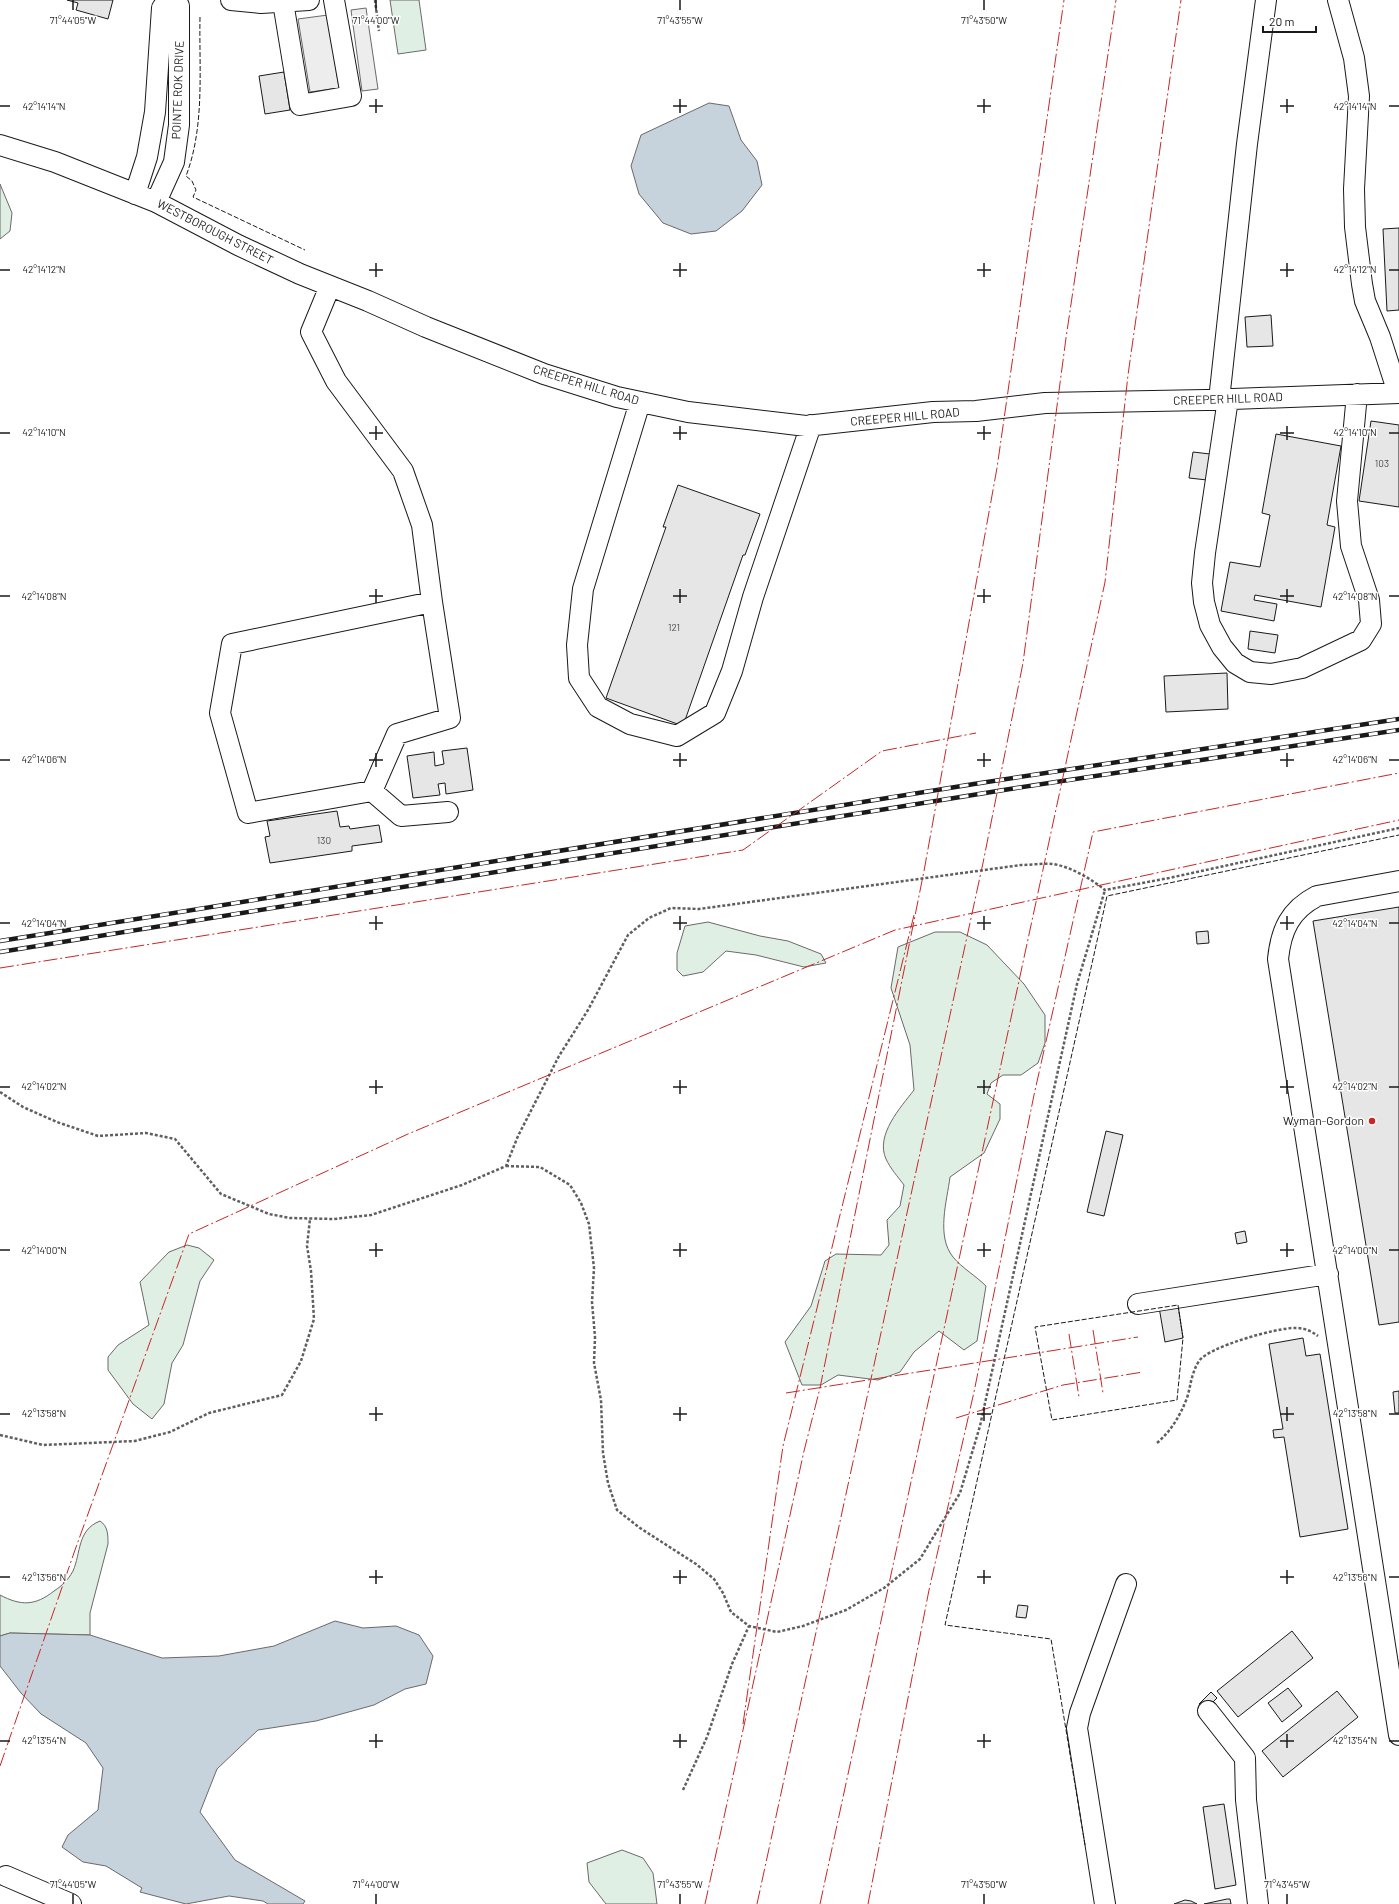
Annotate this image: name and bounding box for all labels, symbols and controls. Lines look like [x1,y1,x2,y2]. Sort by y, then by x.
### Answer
scale bar [1263,8,1316,34]
text: 71°44'05"W [50,14,96,26]
text: 71°44'00"W [353,14,400,26]
text: 71°43'55"W [657,14,703,26]
text: 71°43'50"W [961,14,1007,26]
text: 20 m [1269,14,1295,28]
street label: POINTE ROK DRIVE [168,40,186,140]
text: 42°14'14"N [22,100,66,112]
text: 42°14'14"N [1333,100,1377,112]
street label: WESTBOROUGH STREET [155,196,276,267]
text: 42°14'12"N [22,263,66,275]
text: 42°14'12"N [1333,263,1377,275]
street label: CREEPER HILL ROAD [532,361,641,407]
street label: CREEPER HILL ROAD [1173,389,1283,407]
street label: CREEPER HILL ROAD [850,404,960,428]
text: 42°14'10"N [22,426,66,438]
text: 42°14'10"N [1333,426,1377,438]
house number: 103 [1375,457,1389,469]
text: 42°14'08"N [21,590,67,602]
text: 42°14'08"N [1332,590,1378,602]
house number: 121 [668,621,680,633]
text: 42°14'06"N [21,753,67,765]
text: 42°14'06"N [1332,753,1378,765]
house number: 130 [317,834,331,846]
text: 42°14'04"N [21,917,67,929]
text: 42°14'04"N [1332,917,1378,929]
text: 42°14'02"N [21,1080,67,1092]
text: 42°14'02"N [1332,1080,1378,1092]
place label: Wyman-Gordon [1283,1113,1364,1127]
marker: Wyman-Gordon [1367,1116,1377,1126]
text: 42°14'00"N [21,1244,67,1256]
text: 42°14'00"N [1332,1244,1378,1256]
text: 42°13'58"N [22,1407,66,1419]
text: 42°13'58"N [1333,1407,1377,1419]
text: 42°13'56"N [22,1571,66,1583]
text: 42°13'56"N [1333,1571,1377,1583]
text: 42°13'54"N [22,1734,66,1746]
text: 42°13'54"N [1333,1734,1377,1746]
text: 71°44'05"W [50,1878,96,1890]
text: 71°44'00"W [353,1878,400,1890]
text: 71°43'55"W [657,1878,703,1890]
text: 71°43'50"W [961,1878,1007,1890]
text: 71°43'45"W [1264,1878,1310,1890]

